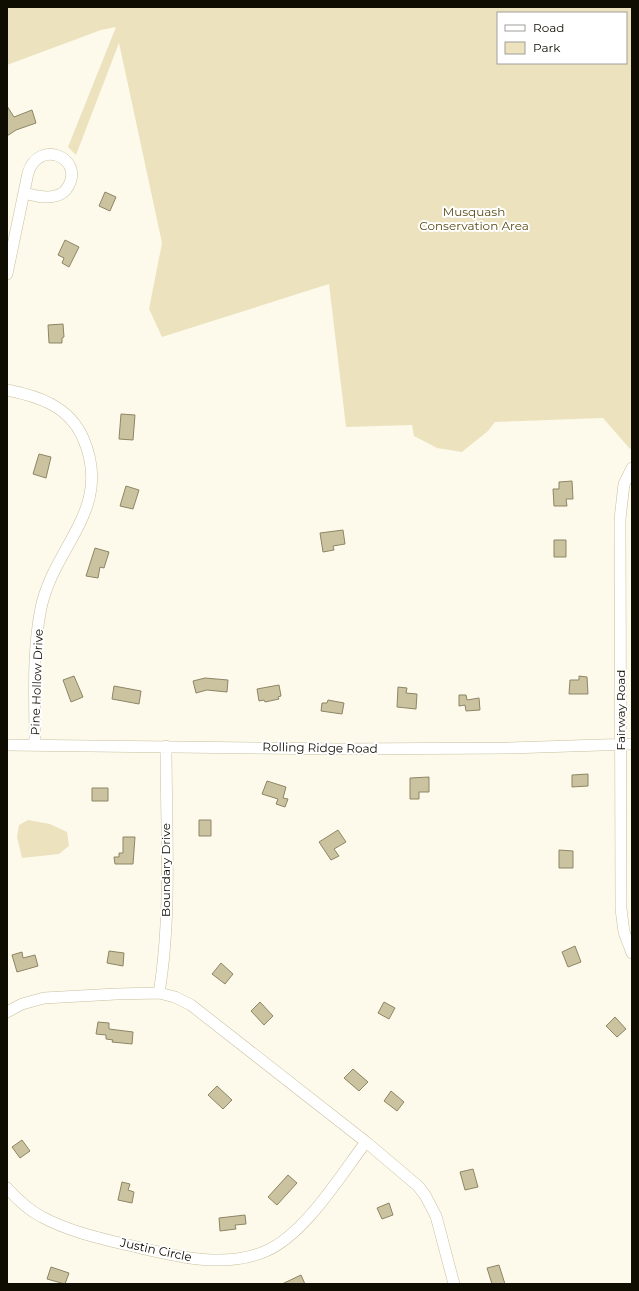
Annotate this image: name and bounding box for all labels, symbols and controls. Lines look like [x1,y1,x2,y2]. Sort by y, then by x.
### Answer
legend [497,12,627,64]
text: Road [533,20,564,35]
text: Park [533,40,561,55]
park label: Musquash Conservation Area [419,204,529,233]
street label: Pine Hollow Drive [27,628,46,735]
street label: Fairway Road [613,670,628,750]
street label: Rolling Ridge Road [262,739,378,756]
street label: Boundary Drive [158,823,173,917]
street label: Justin Circle [118,1234,193,1264]

